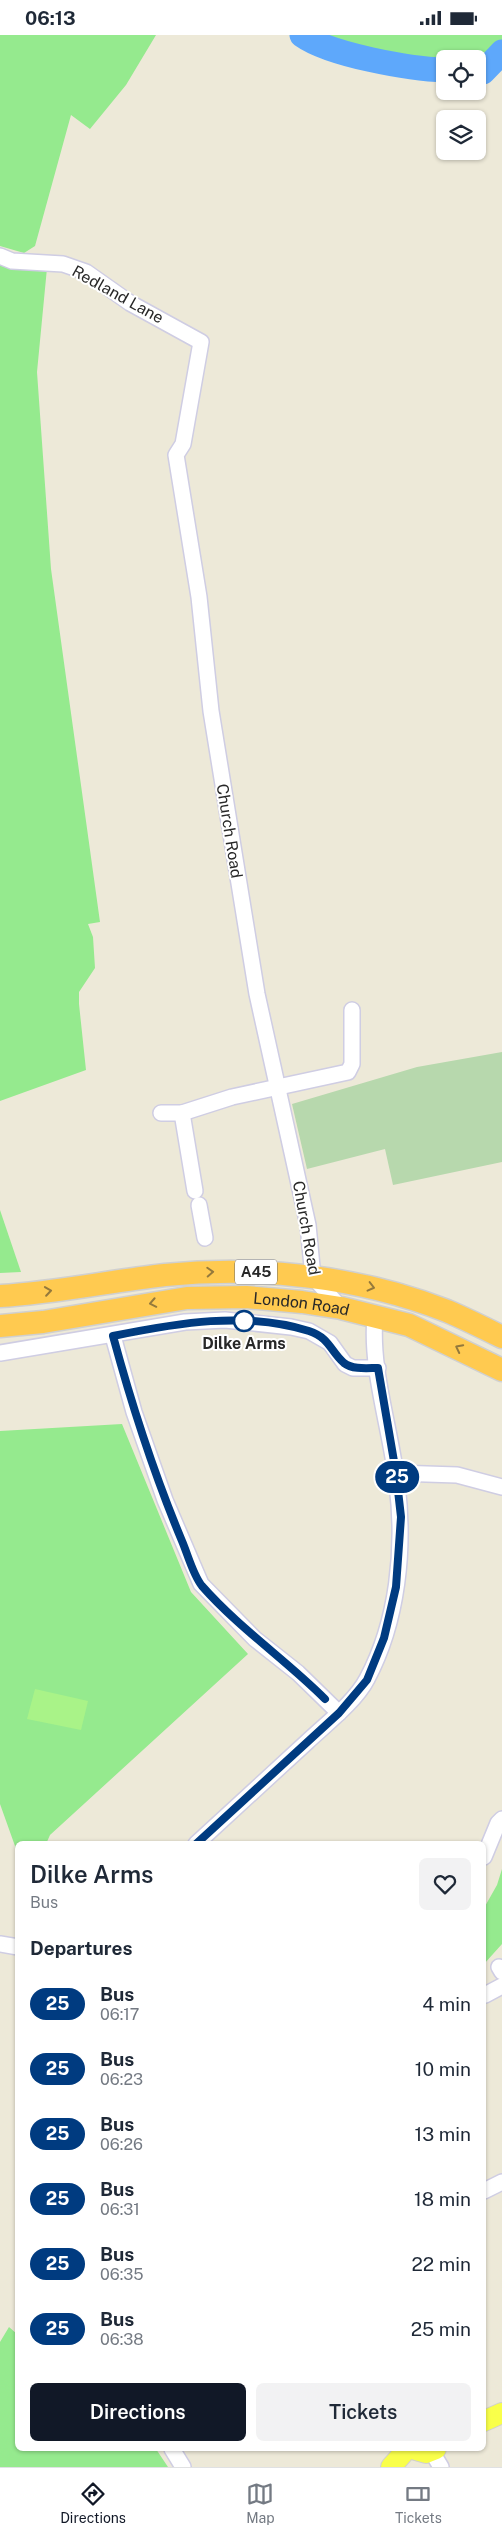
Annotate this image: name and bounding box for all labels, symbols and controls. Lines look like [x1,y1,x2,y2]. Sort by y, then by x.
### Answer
text: 06:13 [25,7,76,29]
map controls [436,50,486,160]
button: locate [436,50,486,100]
button: layers [436,110,486,160]
street label: Redland Lane [69,261,167,327]
street label: Church Road [213,782,246,880]
street label: Church Road [289,1179,324,1277]
road number: A45 [235,1259,277,1285]
one-way arrow [206,1267,214,1278]
one-way arrow [367,1281,376,1292]
one-way arrow [45,1286,53,1297]
street label: London Road [252,1289,352,1320]
one-way arrow [149,1297,158,1308]
marker: Dilke Arms [233,1310,255,1332]
place label: Dilke Arms [202,1334,286,1353]
one-way arrow [455,1344,464,1354]
line badge: 25 [374,1461,420,1493]
text: 25 [385,1466,409,1487]
button: heart [419,1858,471,1910]
text: Dilke Arms [30,1860,154,1888]
text: Bus [30,1893,58,1912]
text: Departures [30,1937,133,1959]
text: Bus [100,1983,134,2005]
text: 25 [46,1993,69,2014]
text: 4 min [422,1993,471,2015]
text: 06:17 [100,2005,139,2024]
text: Bus [100,2048,134,2070]
text: 25 [46,2058,69,2079]
text: 10 min [415,2058,471,2080]
text: 06:23 [100,2070,143,2089]
text: Bus [100,2113,134,2135]
text: 25 [46,2123,69,2144]
text: 13 min [414,2123,471,2145]
text: 06:26 [100,2135,143,2154]
text: Bus [100,2178,134,2200]
text: 25 [46,2188,69,2209]
text: 18 min [414,2188,471,2210]
text: 06:31 [100,2200,140,2219]
text: Bus [100,2243,134,2265]
text: 25 [46,2253,69,2274]
text: 22 min [412,2253,471,2275]
text: 06:35 [100,2265,144,2284]
text: Bus [100,2308,134,2330]
text: 25 [46,2318,69,2339]
text: 25 min [411,2318,471,2340]
text: 06:38 [100,2330,144,2349]
button: Directions [30,2383,246,2441]
button: Tickets [256,2383,471,2441]
tab: Directions [60,2480,126,2526]
tab: Map [246,2480,275,2526]
tab: Tickets [395,2480,442,2526]

